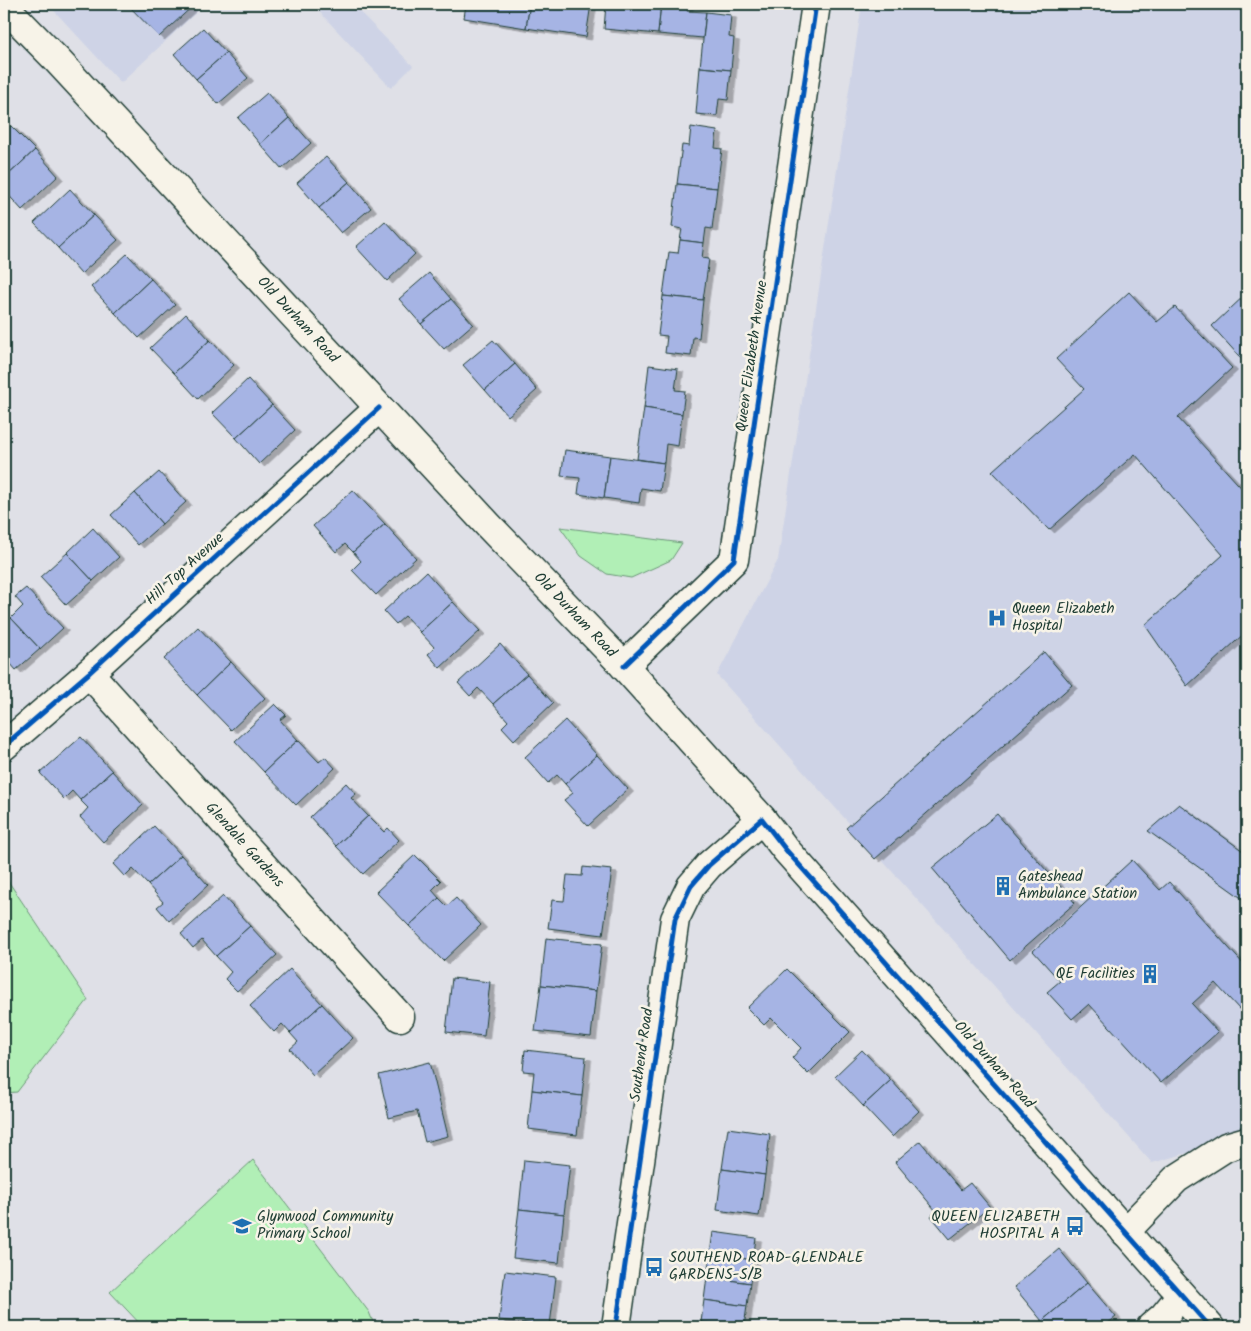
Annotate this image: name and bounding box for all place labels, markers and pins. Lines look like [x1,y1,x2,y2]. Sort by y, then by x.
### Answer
place label: Queen Elizabeth Hospital [1012,597,1114,638]
hospital icon: Queen Elizabeth Hospital [986,607,1008,629]
place label: Gateshead Ambulance Station [1018,865,1137,906]
building icon: Gateshead Ambulance Station [992,875,1014,897]
place label: QE Facilities [1056,962,1136,986]
building icon: QE Facilities [1139,963,1161,985]
place label: Glynwood Community Primary School [257,1205,394,1246]
place label: QUEEN ELIZABETH HOSPITAL A [931,1205,1060,1246]
school or university icon: Glynwood Community Primary School [231,1215,253,1237]
bus stop icon: QUEEN ELIZABETH HOSPITAL A [1064,1215,1086,1237]
place label: SOUTHEND ROAD-GLENDALE GARDENS-S/B [669,1246,865,1287]
bus stop icon: SOUTHEND ROAD-GLENDALE GARDENS-S/B [643,1256,665,1278]

